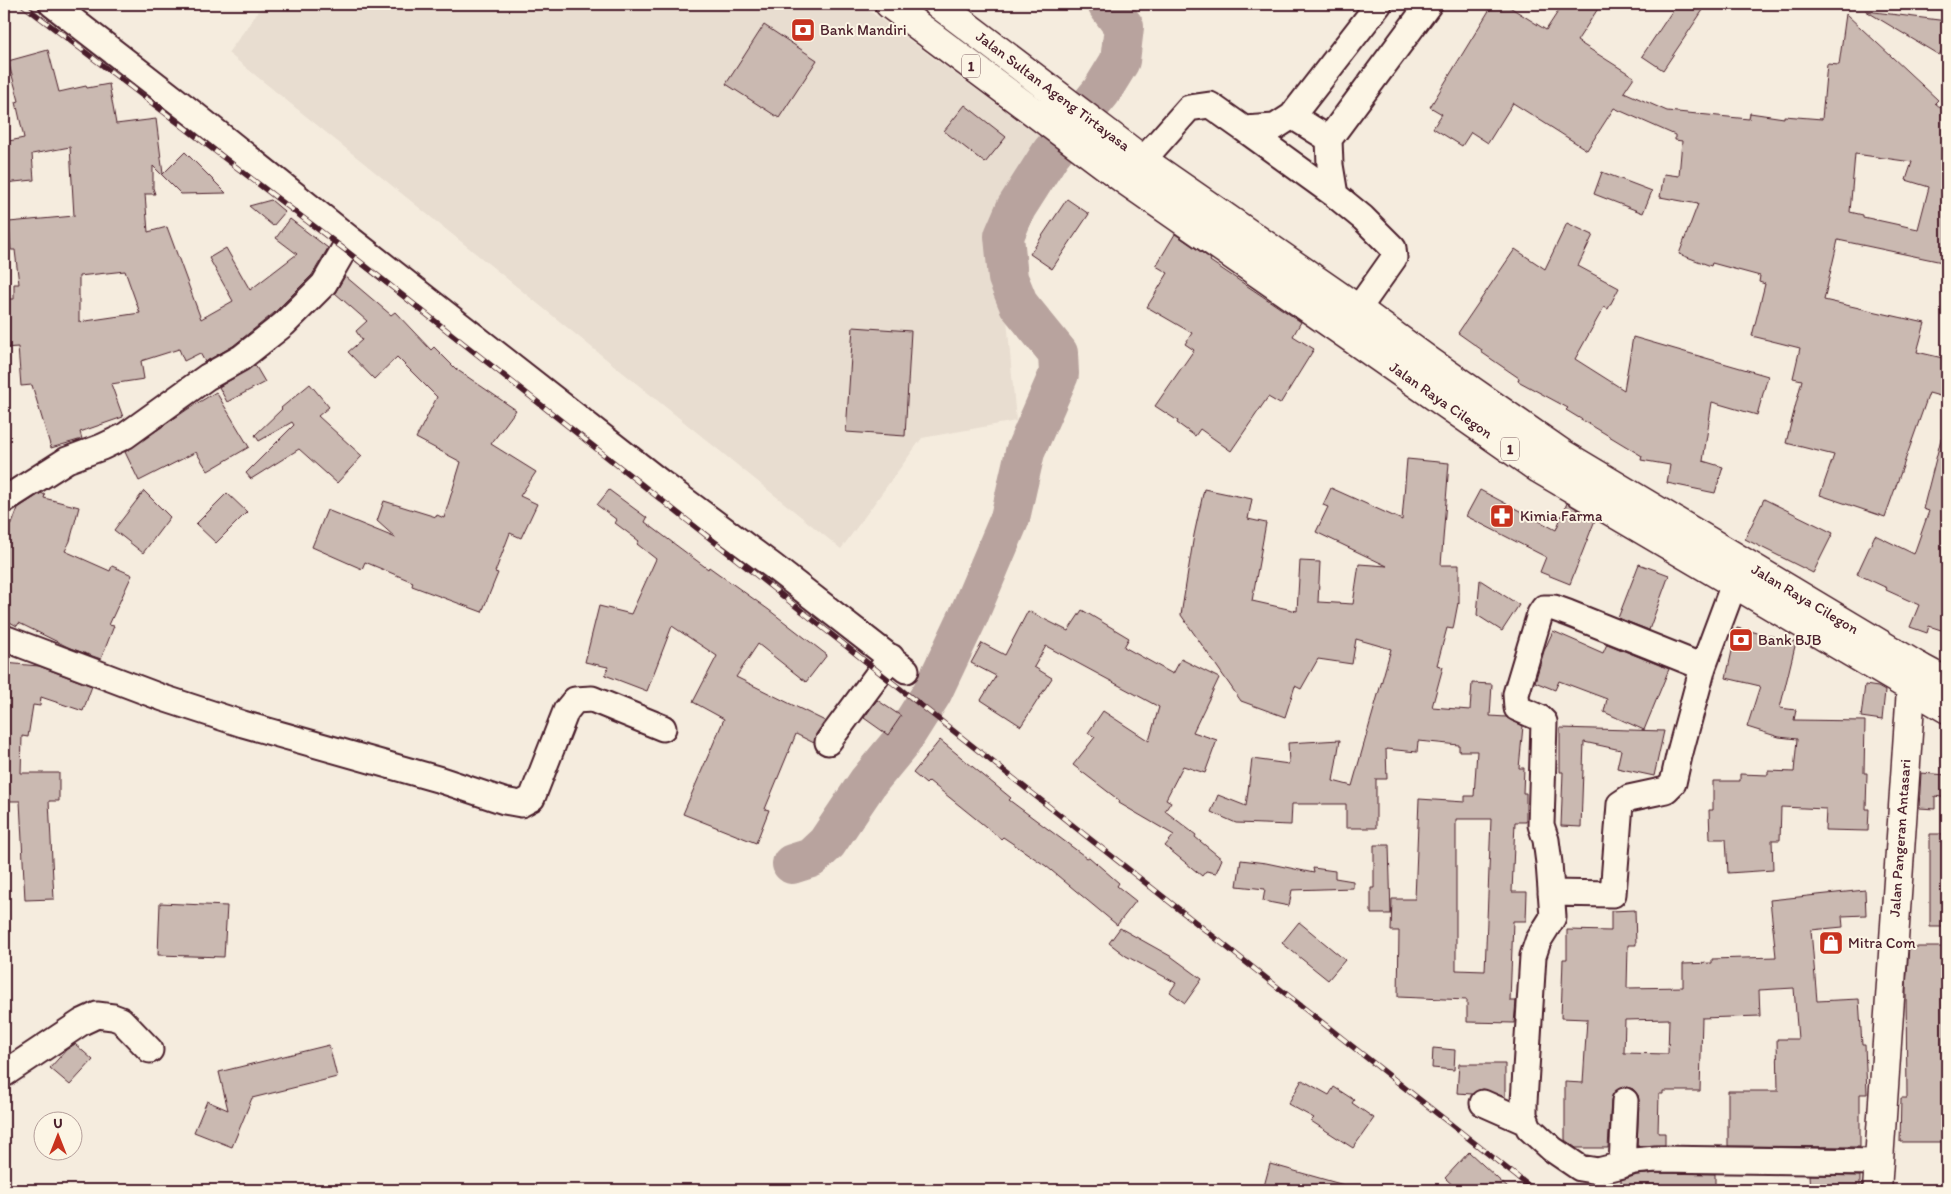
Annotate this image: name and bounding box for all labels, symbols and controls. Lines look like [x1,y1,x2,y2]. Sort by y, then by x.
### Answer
bank icon: Bank Mandiri [790,17,816,43]
place label: Bank Mandiri [820,21,907,39]
street label: Jalan Sultan Ageng Tirtayasa [972,27,1134,155]
road number: 1 [962,54,980,78]
street label: Jalan Raya Cilegon [1386,358,1497,443]
road number: 1 [1501,438,1519,460]
pharmacy icon: Kimia Farma [1489,503,1515,529]
place label: Kimia Farma [1520,507,1603,525]
street label: Jalan Raya Cilegon [1748,560,1862,638]
bank icon: Bank BJB [1728,627,1754,653]
place label: Bank BJB [1758,631,1822,649]
street label: Jalan Pangeran Antasari [1886,758,1914,918]
shop icon: Mitra Com [1818,930,1844,956]
place label: Mitra Com [1848,934,1916,952]
north arrow [32,1112,82,1162]
text: U [53,1115,63,1132]

